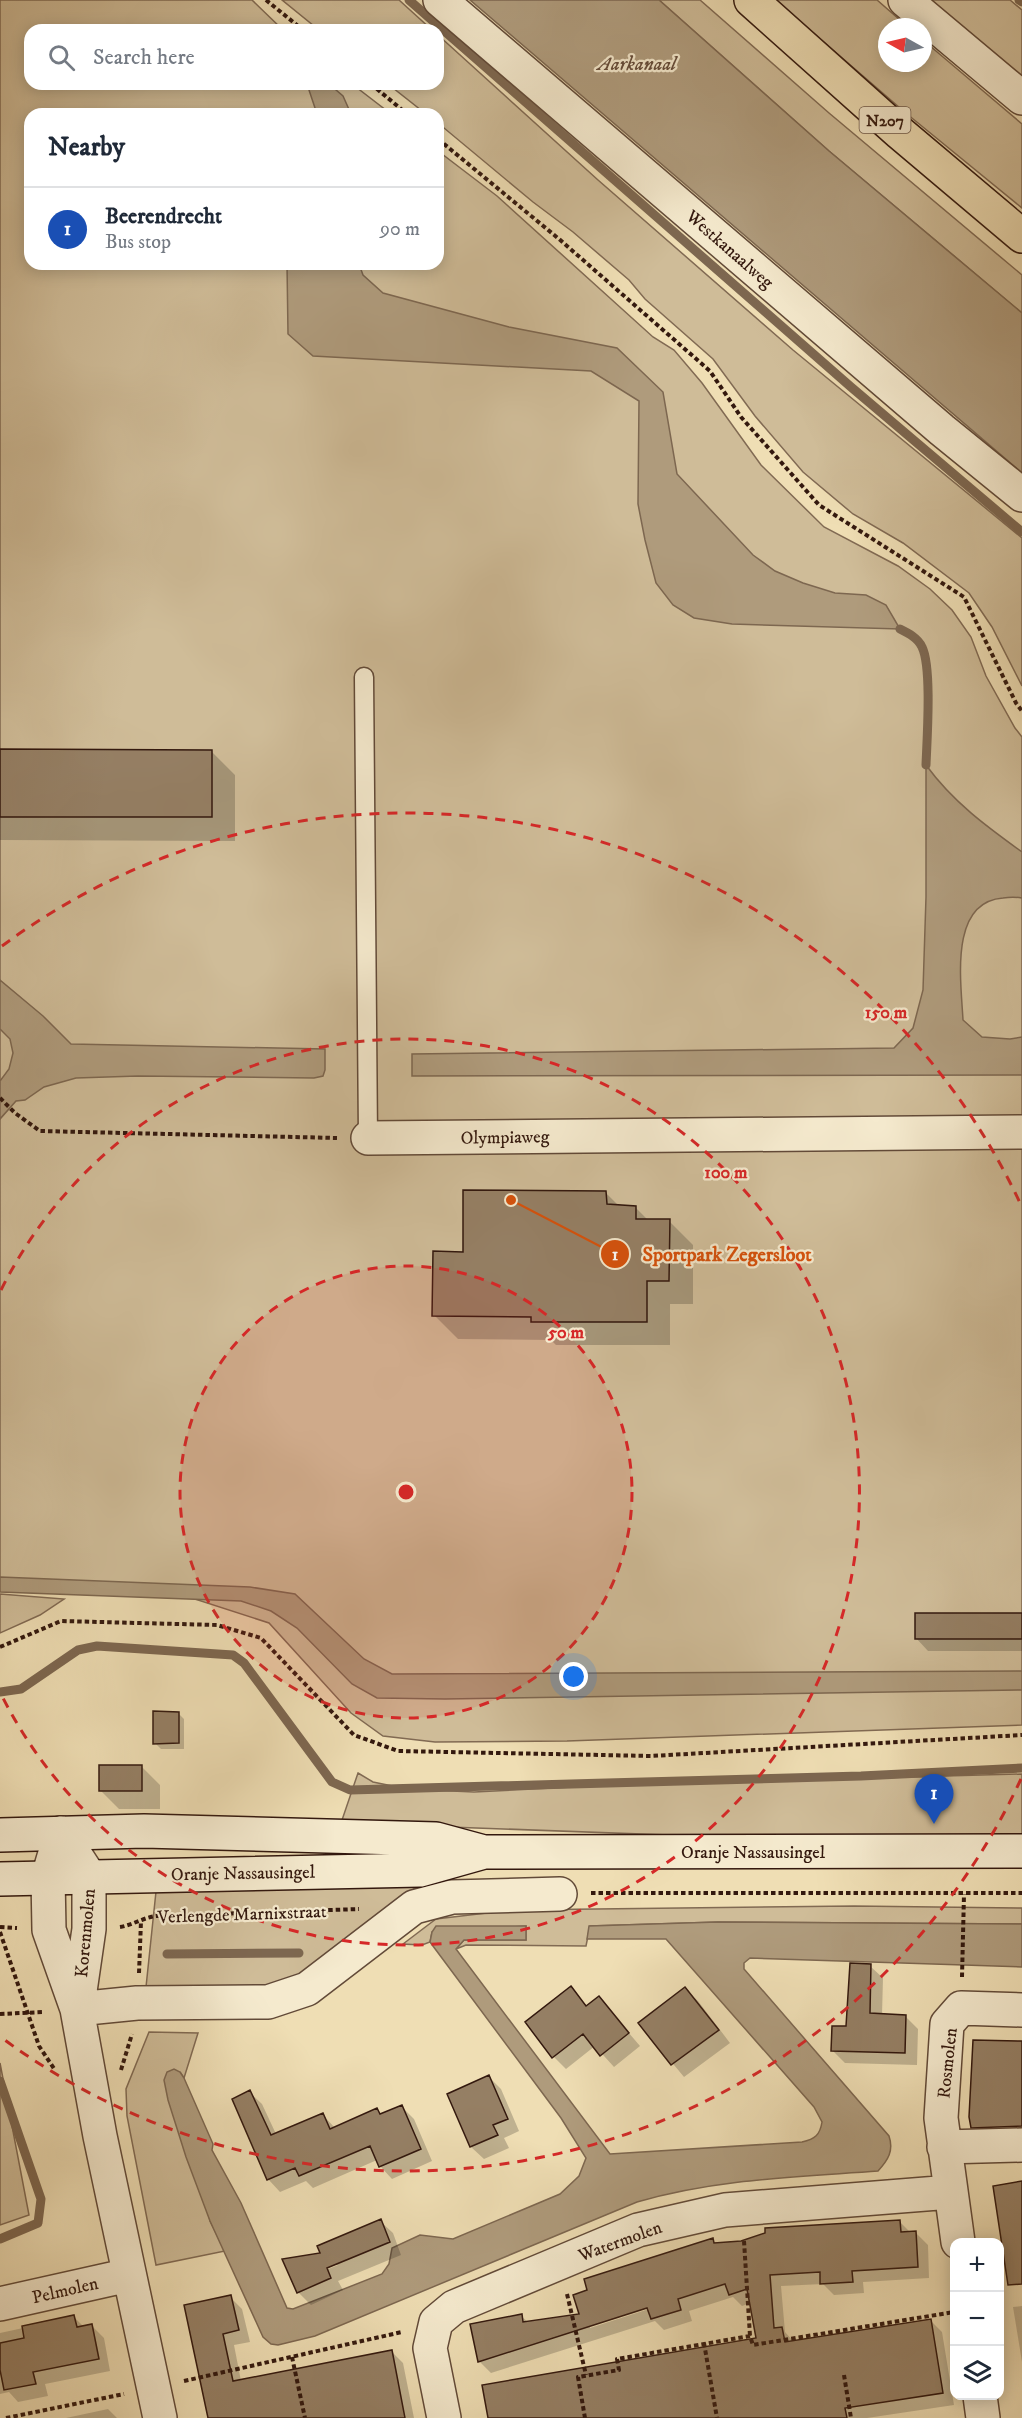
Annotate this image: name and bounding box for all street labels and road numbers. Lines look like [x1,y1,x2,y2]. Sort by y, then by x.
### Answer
road number: N207 [860,107,910,133]
street label: Westkanaalweg [680,205,778,294]
street label: Olympiaweg [460,1126,550,1150]
street label: Oranje Nassausingel [681,1842,826,1864]
street label: Oranje Nassausingel [171,1862,316,1886]
street label: Korenmolen [71,1887,101,1978]
street label: Verlengde Marnixstraat [156,1901,327,1929]
street label: Rosmolen [933,2026,963,2100]
street label: Watermolen [575,2216,666,2268]
street label: Pelmolen [30,2273,101,2309]

